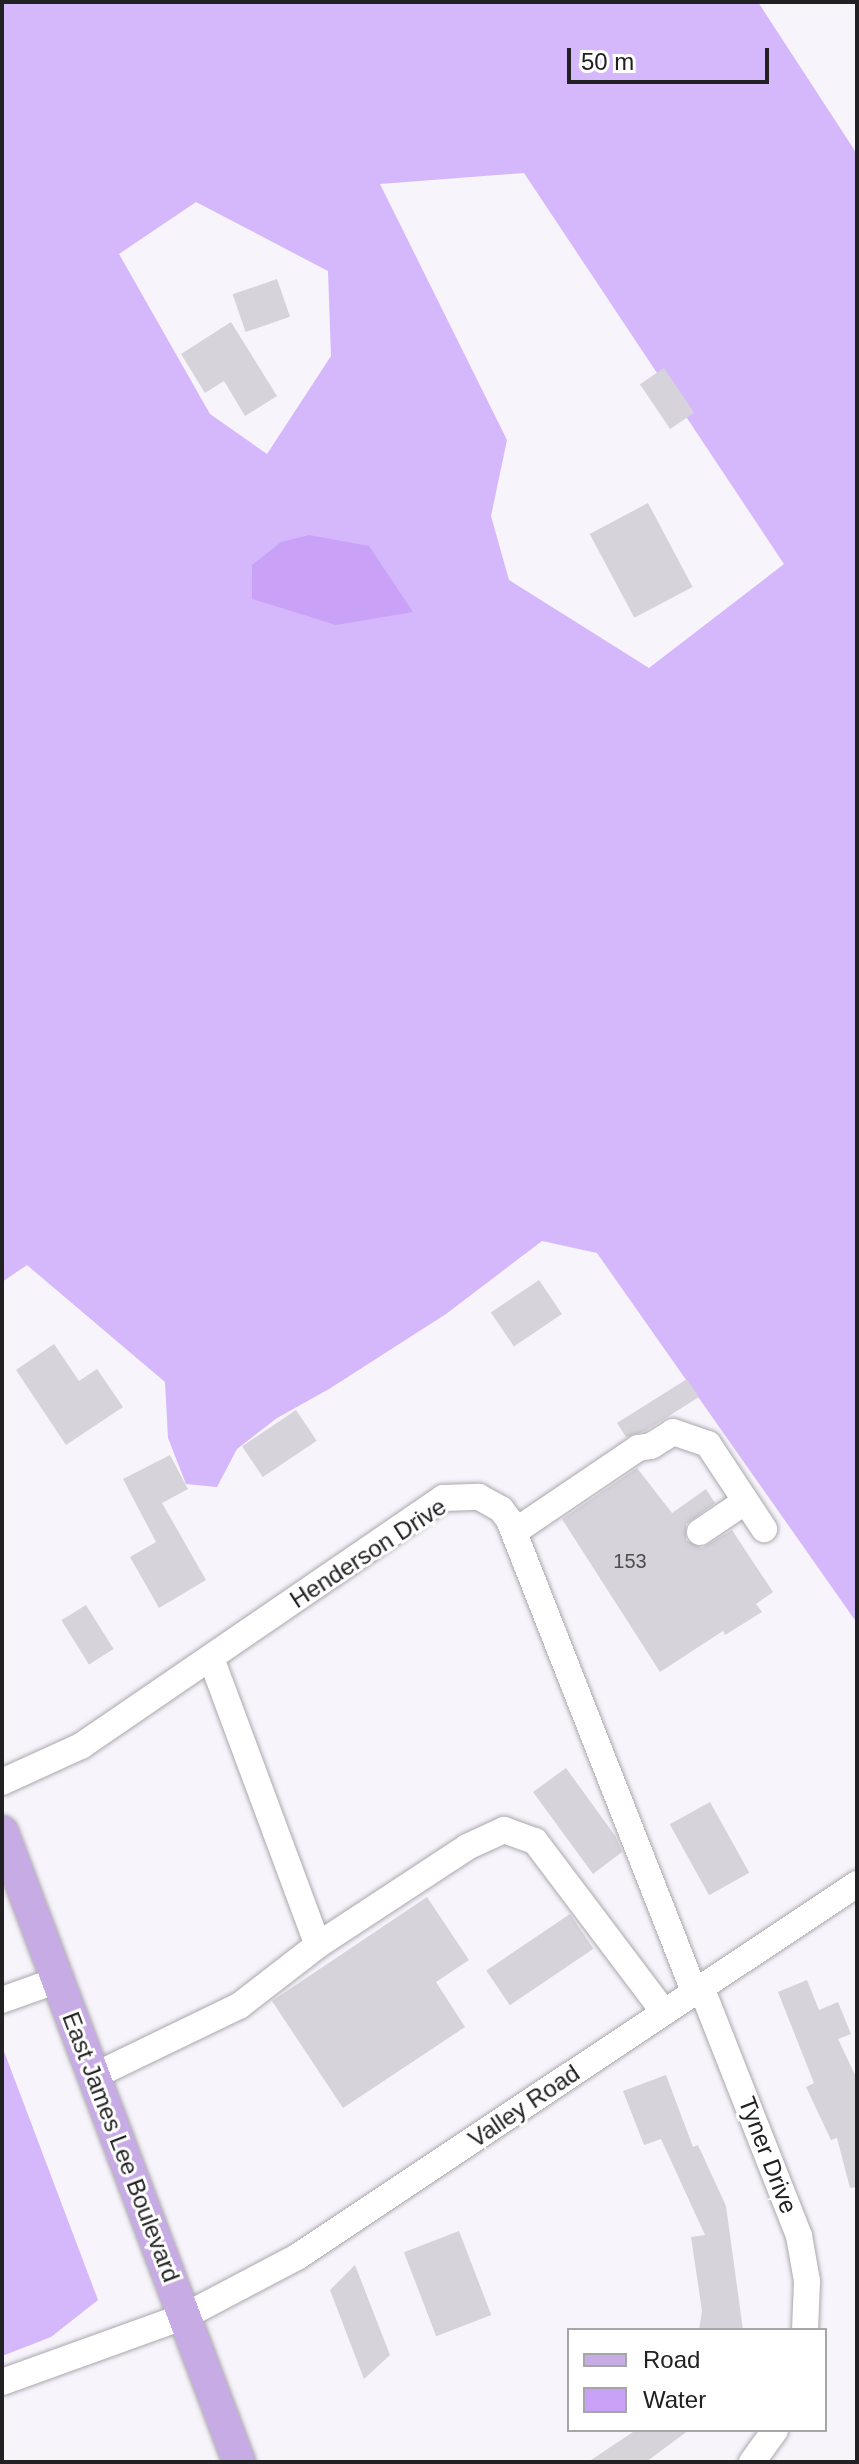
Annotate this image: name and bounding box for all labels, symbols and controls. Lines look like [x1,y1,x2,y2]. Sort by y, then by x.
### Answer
scale bar [571,32,773,82]
text: 50 m [581,48,634,75]
street label: Henderson Drive [285,1492,451,1614]
house number: 153 [613,1549,647,1573]
street label: East James Lee Boulevard [56,2008,186,2286]
street label: Valley Road [463,2058,585,2154]
street label: Tyner Drive [733,2093,803,2217]
legend [567,2328,827,2432]
text: Road [643,2346,700,2373]
text: Water [643,2386,706,2413]

